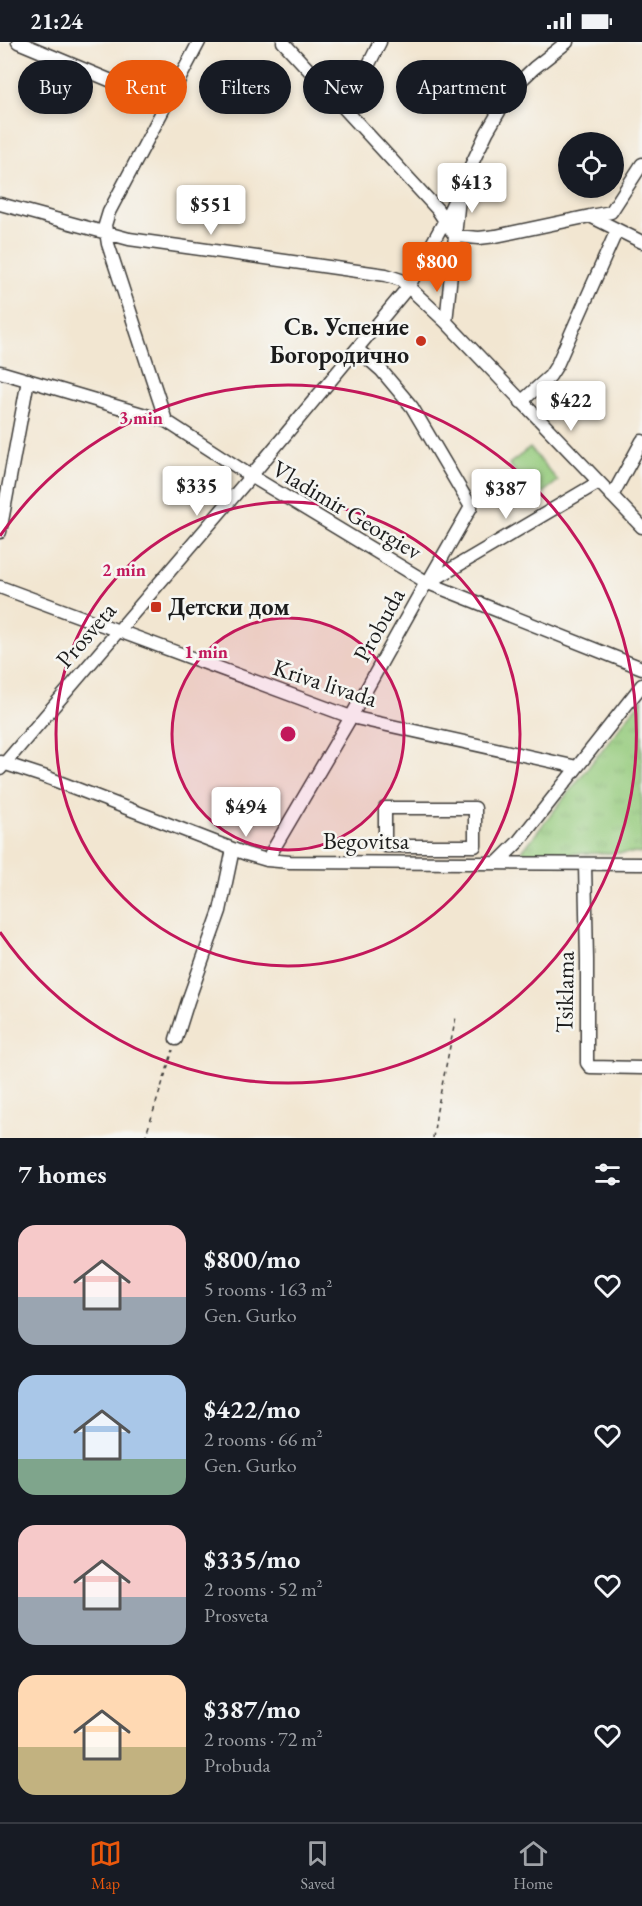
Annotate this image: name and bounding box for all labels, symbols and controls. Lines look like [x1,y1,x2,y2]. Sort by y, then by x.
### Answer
text: 21:24 [30,7,83,36]
chip: Buy [18,60,93,114]
chip: Rent [105,60,187,114]
chip: Filters [199,60,291,114]
chip: New [303,60,384,114]
chip: Apartment [396,60,527,114]
map controls [558,132,624,198]
button: locate [558,132,624,198]
pin: $413 [436,163,508,214]
text: $413 [452,169,492,195]
pin: $551 [175,185,247,236]
text: $551 [191,191,231,217]
pin: $800 [401,242,473,293]
text: $800 [417,248,457,274]
place label: Св. Успение Богородично [270,311,409,370]
marker: Св. Успение Богородично [414,334,428,348]
pin: $422 [535,381,607,432]
text: $422 [551,387,591,413]
text: 3 min [119,406,163,429]
street label: Vladimir Georgiev [267,453,428,567]
pin: $335 [161,466,233,517]
pin: $387 [470,469,542,520]
text: $335 [177,472,217,498]
text: $387 [486,475,526,501]
text: 2 min [102,558,146,581]
street label: Probuda [346,582,412,667]
place label: Детски дом [168,591,290,622]
street label: Prosveta [49,595,123,674]
marker: Детски дом [149,600,163,614]
text: 1 min [184,640,228,663]
street label: Kriva livada [269,651,382,714]
centre of rings [278,724,298,744]
pin: $494 [210,787,282,838]
text: $494 [226,793,266,819]
street label: Begovitsa [323,825,410,856]
street label: Tsiklama [548,950,581,1033]
text: 7 homes [18,1157,107,1191]
icon: filters [591,1158,624,1191]
text: $800/mo [204,1242,300,1276]
icon: home [66,1249,138,1321]
icon: heart [591,1269,624,1302]
text: 5 rooms · 163 m² [204,1276,332,1302]
text: Gen. Gurko [204,1302,297,1328]
text: $422/mo [204,1392,300,1426]
icon: home [66,1399,138,1471]
icon: heart [591,1419,624,1452]
text: 2 rooms · 66 m² [204,1426,323,1452]
text: Gen. Gurko [204,1452,297,1478]
text: $335/mo [204,1542,300,1576]
icon: home [66,1549,138,1621]
icon: heart [591,1569,624,1602]
text: 2 rooms · 52 m² [204,1576,323,1602]
text: Prosveta [204,1602,268,1628]
text: $387/mo [204,1692,300,1726]
icon: home [66,1699,138,1771]
icon: heart [591,1719,624,1752]
text: 2 rooms · 72 m² [204,1726,323,1752]
text: Probuda [204,1752,271,1778]
tab: Map [89,1837,122,1894]
tab: Saved [301,1837,335,1894]
tab: Home [513,1837,553,1894]

